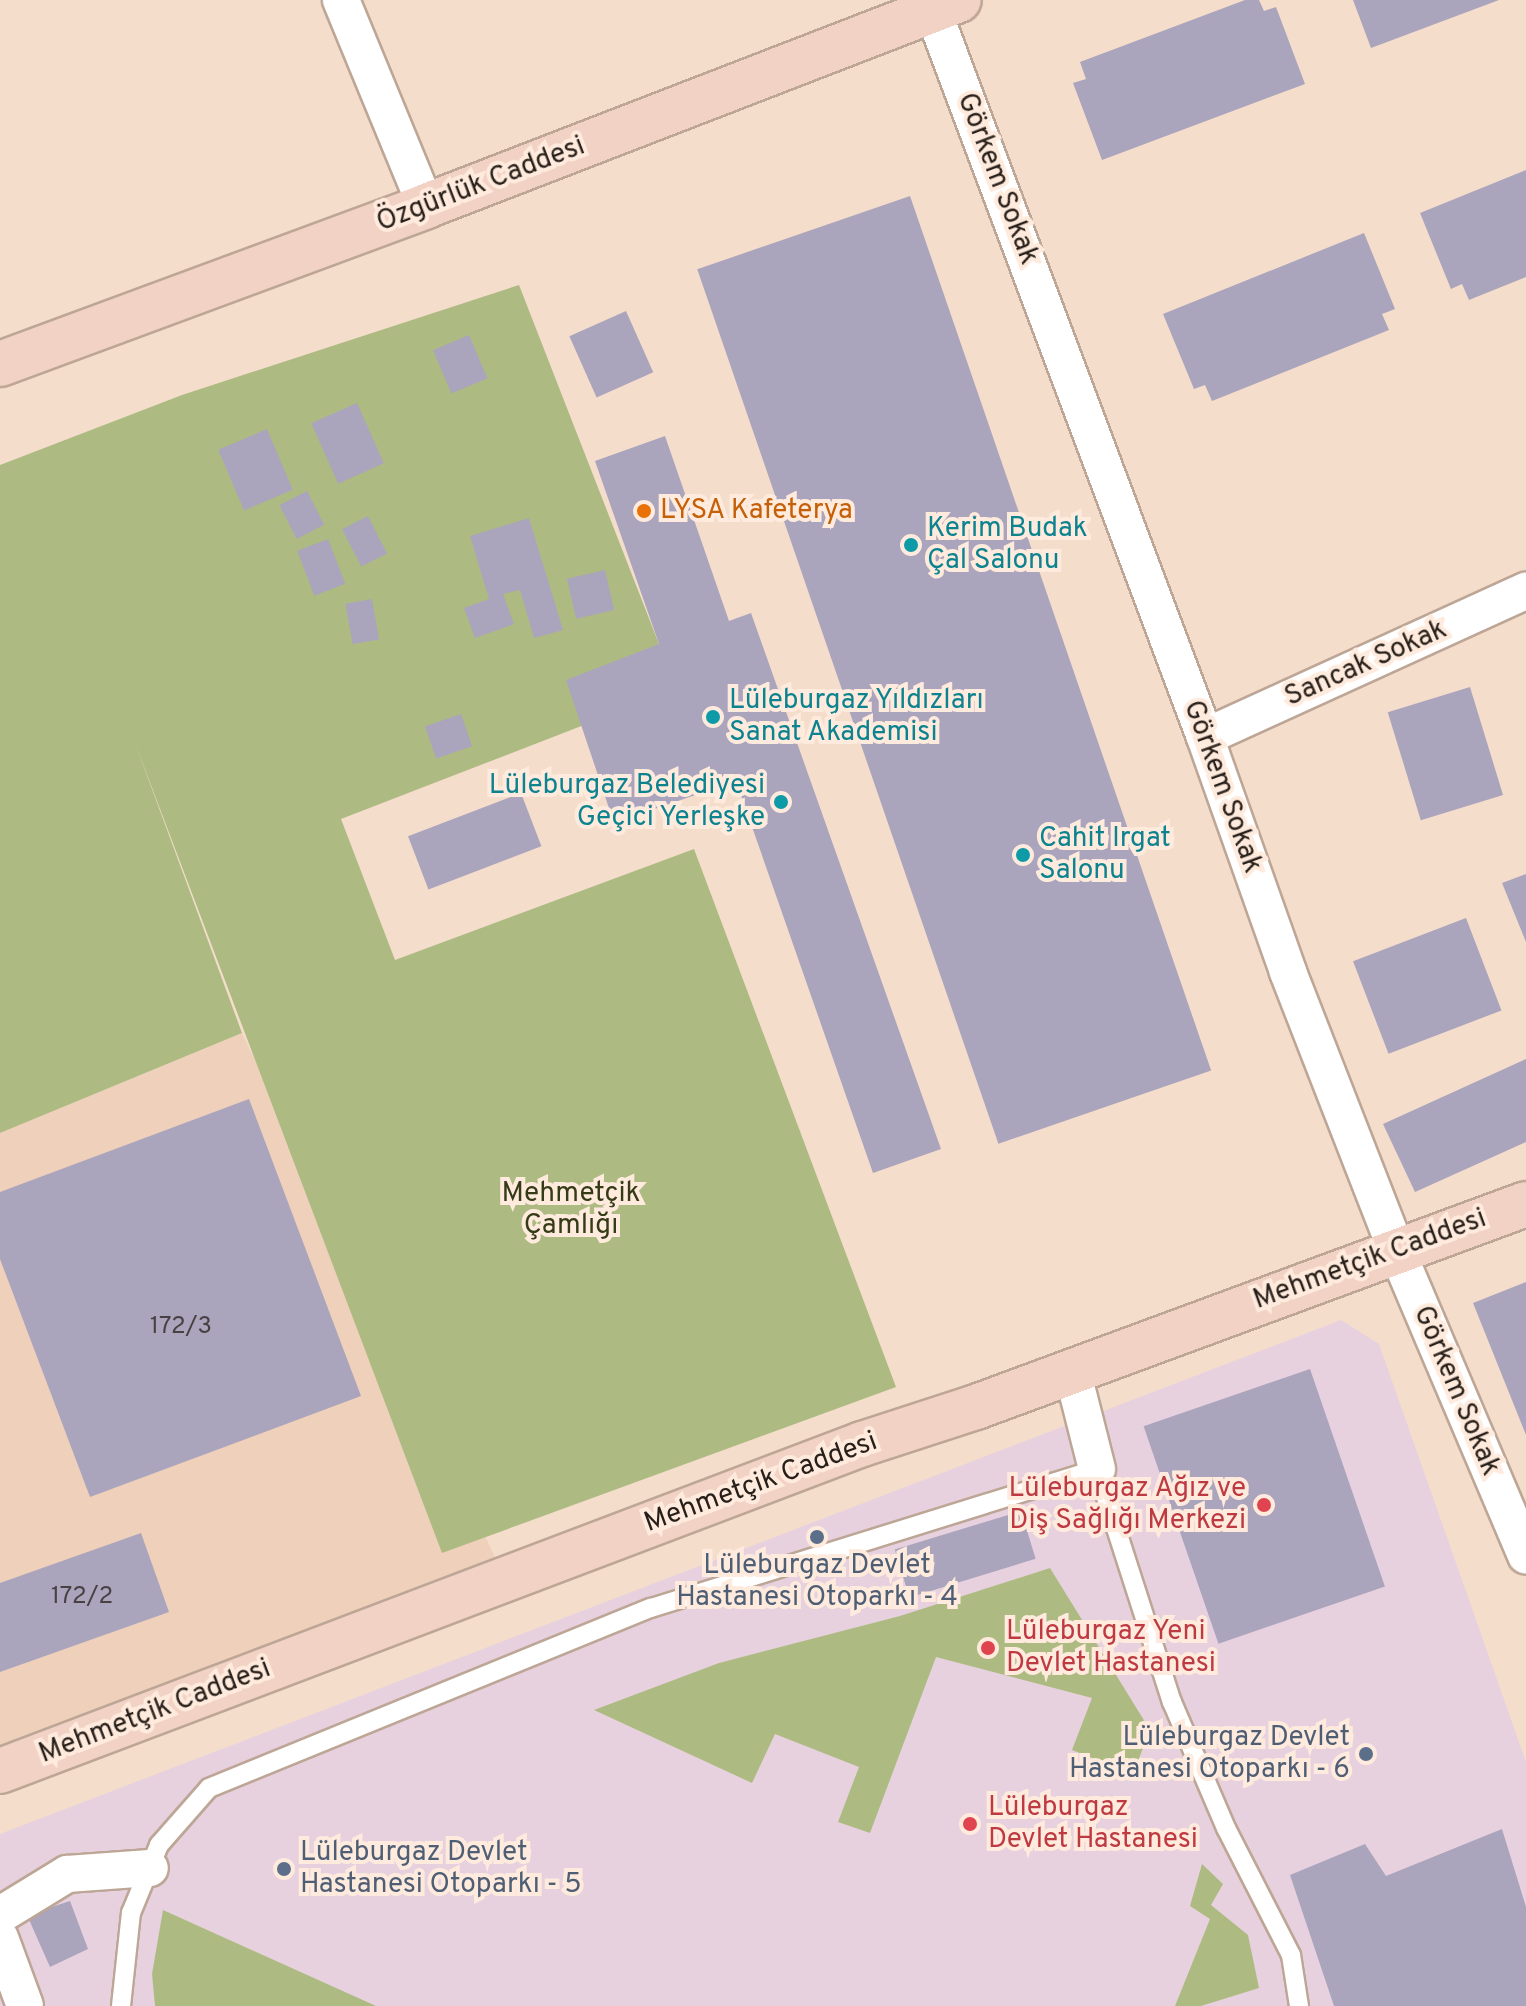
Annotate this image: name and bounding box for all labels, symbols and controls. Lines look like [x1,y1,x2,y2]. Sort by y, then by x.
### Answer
street label: Görkem Sokak [949,88,1045,270]
street label: Özgürlük Caddesi [372,130,590,240]
place label: LYSA Kafeterya [660,494,854,528]
marker: LYSA Kafeterya [635,502,653,520]
place label: Kerim Budak Çal Salonu [927,512,1088,578]
marker: Kerim Budak Çal Salonu [902,536,920,554]
street label: Sancak Sokak [1280,613,1452,715]
place label: Lüleburgaz Yıldızları Sanat Akademisi [729,684,985,750]
street label: Görkem Sokak [1175,696,1269,878]
marker: Lüleburgaz Yıldızları Sanat Akademisi [704,708,722,726]
place label: Lüleburgaz Belediyesi Geçici Yerleşke [489,769,765,835]
marker: Lüleburgaz Belediyesi Geçici Yerleşke [772,793,790,811]
place label: Cahit Irgat Salonu [1039,822,1171,888]
marker: Cahit Irgat Salonu [1014,846,1032,864]
park label: Mehmetçik Çamlığı [502,1177,640,1243]
street label: Mehmetçik Caddesi [1249,1202,1491,1318]
street label: Görkem Sokak [1405,1301,1507,1481]
house number: 172/3 [150,1314,212,1342]
street label: Mehmetçik Caddesi [640,1425,882,1541]
place label: Lüleburgaz Ağız ve Diş Sağlığı Merkezi [1007,1472,1246,1538]
marker: Lüleburgaz Ağız ve Diş Sağlığı Merkezi [1253,1494,1275,1516]
marker: Lüleburgaz Devlet Hastanesi Otoparkı - 4 [808,1528,826,1546]
place label: Lüleburgaz Devlet Hastanesi Otoparkı - 4 [676,1549,958,1615]
house number: 172/2 [51,1584,113,1612]
place label: Lüleburgaz Yeni Devlet Hastanesi [1006,1615,1216,1681]
marker: Lüleburgaz Yeni Devlet Hastanesi [977,1637,999,1659]
street label: Mehmetçik Caddesi [34,1652,276,1772]
place label: Lüleburgaz Devlet Hastanesi Otoparkı - 6 [1069,1721,1350,1787]
marker: Lüleburgaz Devlet Hastanesi Otoparkı - 6 [1357,1745,1375,1763]
place label: Lüleburgaz Devlet Hastanesi [988,1791,1198,1857]
marker: Lüleburgaz Devlet Hastanesi [959,1813,981,1835]
place label: Lüleburgaz Devlet Hastanesi Otoparkı - 5 [300,1836,582,1902]
marker: Lüleburgaz Devlet Hastanesi Otoparkı - 5 [275,1860,293,1878]

